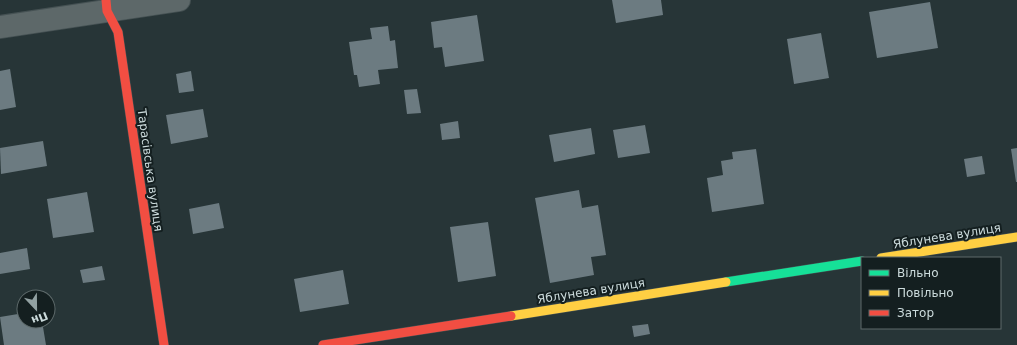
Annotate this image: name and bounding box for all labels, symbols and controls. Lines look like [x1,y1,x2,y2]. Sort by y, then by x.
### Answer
street label: Тарасівська вулиця [134,107,166,232]
street label: Яблунева вулиця [892,221,1002,251]
legend [861,257,1001,329]
text: Вільно [897,266,939,280]
street label: Яблунева вулиця [536,276,646,306]
text: Повільно [897,286,954,300]
north arrow [16,289,56,329]
text: Затор [897,306,934,320]
text: Пн [29,309,50,327]

